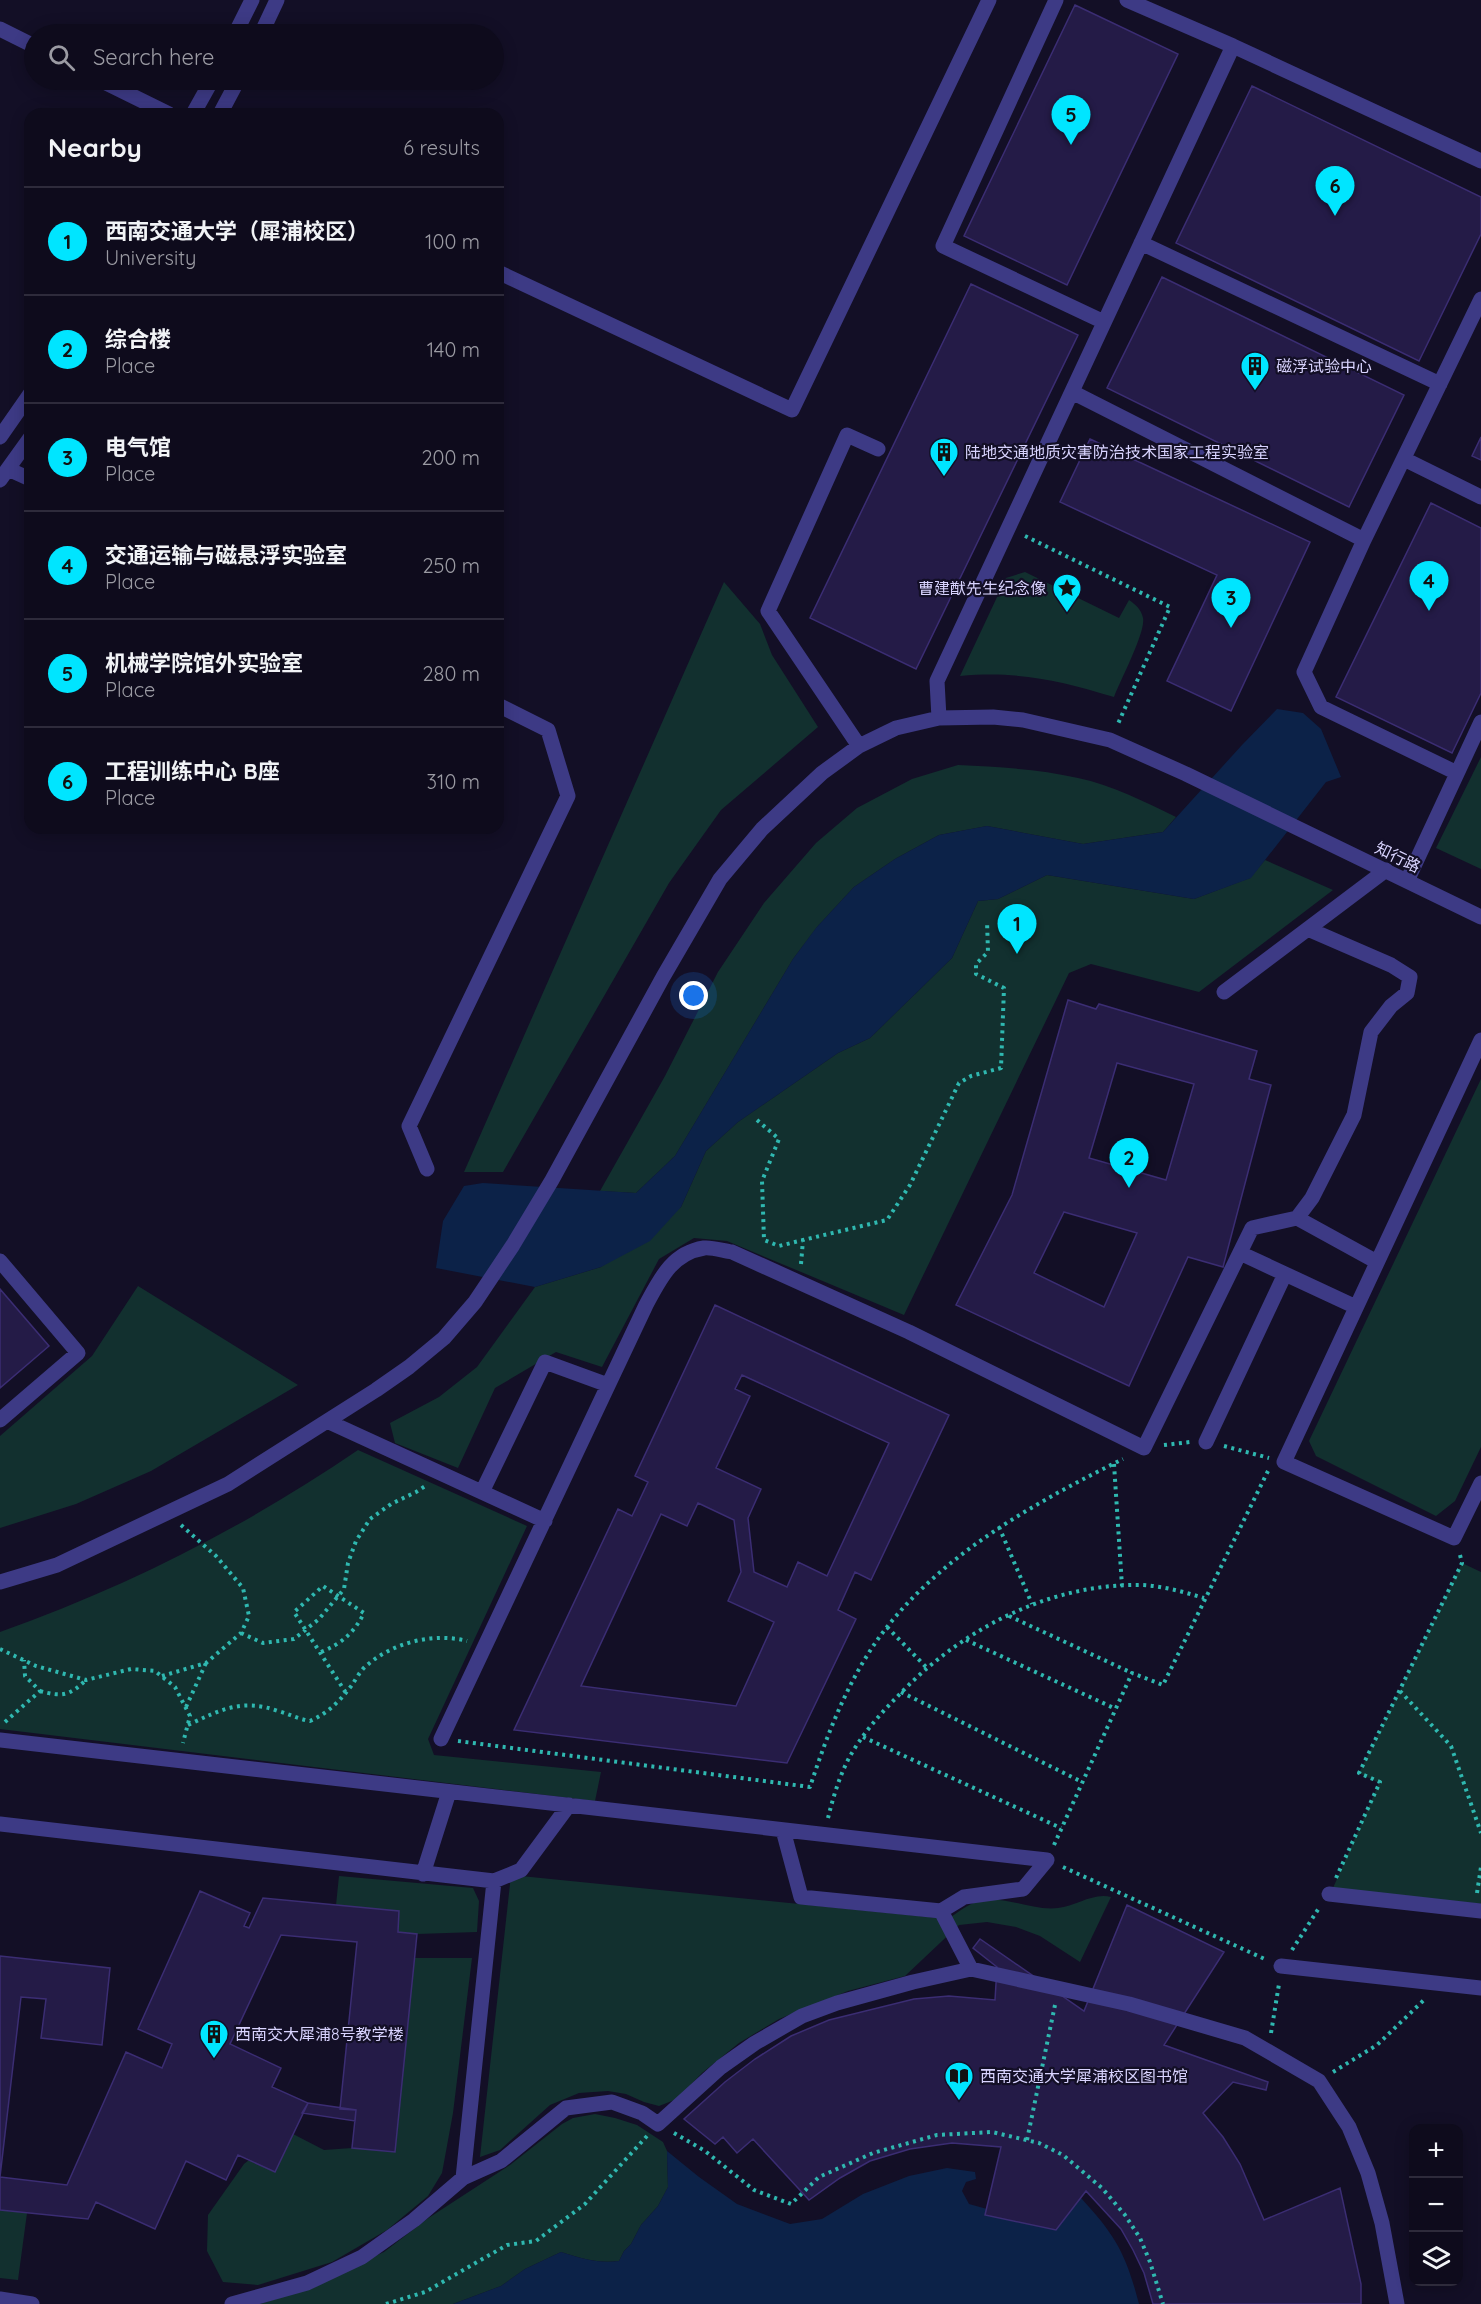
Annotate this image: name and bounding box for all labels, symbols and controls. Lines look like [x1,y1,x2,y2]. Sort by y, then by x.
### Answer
search box [24,24,504,90]
icon: search [45,41,78,74]
text: Search here [93,43,214,71]
pin: 5 [1052,96,1090,145]
text: Nearby [48,131,142,164]
text: 6 results [403,135,480,160]
pin: 6 [1316,166,1354,216]
text: 西南交通大学（犀浦校区） [105,217,369,245]
text: 1 [64,229,71,254]
text: 100 m [425,229,480,254]
text: University [105,245,196,270]
text: 综合楼 [105,325,171,353]
text: 2 [62,337,73,362]
text: 140 m [427,337,480,362]
building icon: 磁浮试验中心 [1239,350,1271,392]
text: Place [105,353,155,378]
place label: 磁浮试验中心 [1276,356,1372,376]
text: 电气馆 [105,433,171,461]
building icon: 陆地交通地质灾害防治技术国家工程实验室 [928,436,960,478]
place label: 陆地交通地质灾害防治技术国家工程实验室 [965,442,1269,462]
text: 3 [62,445,73,470]
text: 200 m [421,445,480,470]
text: Place [105,461,155,486]
text: 交通运输与磁悬浮实验室 [105,541,347,569]
text: 4 [62,553,73,578]
text: 250 m [422,553,480,578]
pin: 4 [1410,562,1448,611]
text: Place [105,569,155,594]
place icon: 曹建猷先生纪念像 [1051,572,1083,614]
place label: 曹建猷先生纪念像 [918,578,1046,598]
pin: 3 [1212,578,1250,628]
text: 机械学院馆外实验室 [105,649,303,677]
text: 5 [62,661,73,686]
text: 280 m [423,661,480,686]
text: Place [105,677,155,702]
text: 工程训练中心 B座 [105,757,280,785]
text: 6 [62,769,73,794]
text: 310 m [427,769,480,794]
text: Place [105,785,155,810]
street label: 知行路 [1372,837,1424,877]
pin: 1 [998,904,1036,954]
your location [679,981,708,1010]
pin: 2 [1110,1138,1148,1188]
building icon: 西南交大犀浦8号教学楼 [198,2018,230,2060]
place label: 西南交大犀浦8号教学楼 [235,2024,404,2044]
library icon: 西南交通大学犀浦校区图书馆 [943,2060,975,2102]
place label: 西南交通大学犀浦校区图书馆 [980,2066,1188,2086]
map controls [1409,2124,1463,2286]
button: + [1409,2124,1463,2178]
button: − [1409,2178,1463,2232]
button: layers [1409,2232,1463,2286]

